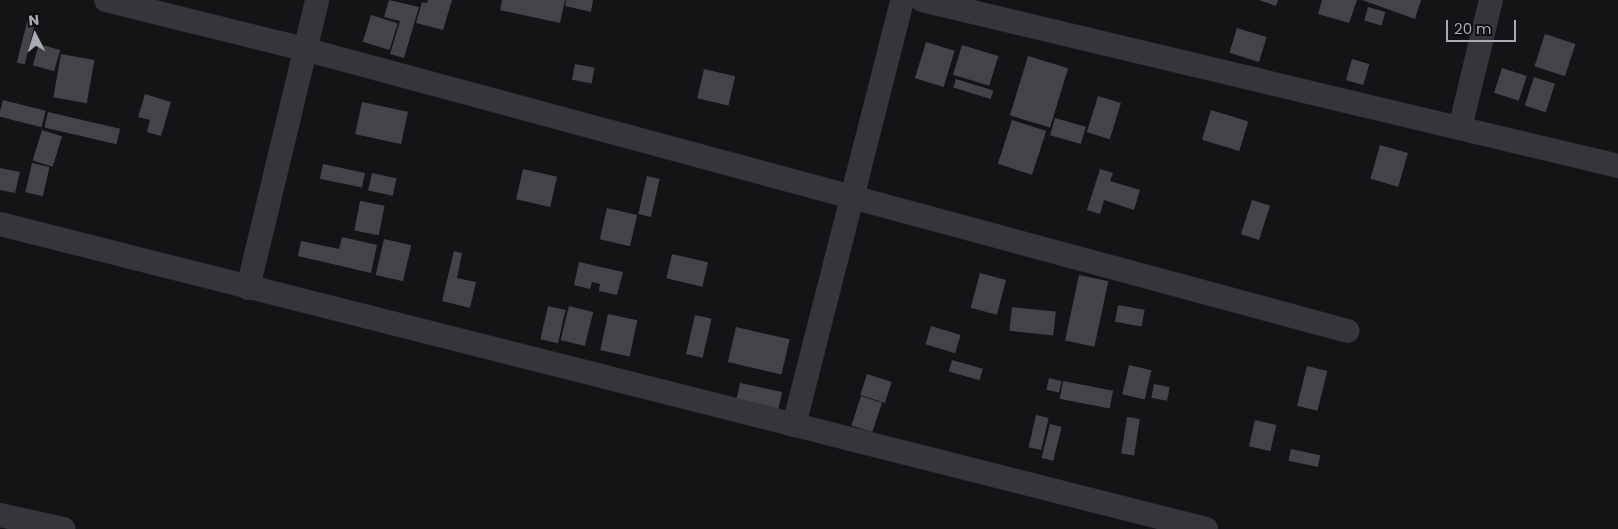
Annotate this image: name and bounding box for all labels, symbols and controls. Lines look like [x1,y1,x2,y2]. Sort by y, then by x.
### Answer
north arrow [10,10,60,60]
text: N [28,10,40,30]
scale bar [1448,10,1518,42]
text: 20 m [1454,18,1492,39]

